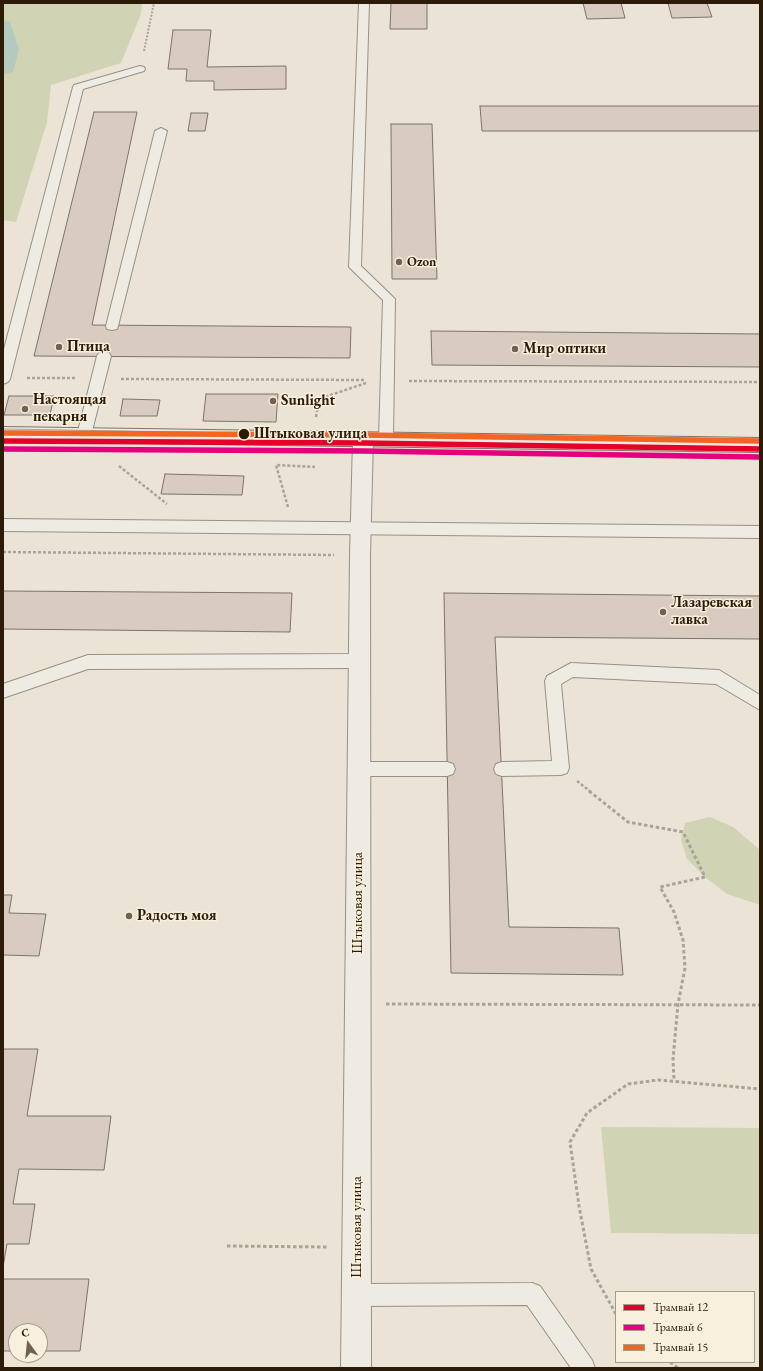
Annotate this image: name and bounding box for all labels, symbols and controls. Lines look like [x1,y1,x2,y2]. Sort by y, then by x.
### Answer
place label: Ozon [407,254,436,270]
marker: Ozon [394,257,404,267]
place label: Птица [67,338,110,356]
place label: Мир оптики [523,340,606,358]
marker: Птица [54,342,64,352]
marker: Мир оптики [510,344,520,354]
place label: Настоящая пекарня [33,391,107,426]
place label: Sunlight [281,392,335,410]
marker: Sunlight [268,396,278,406]
marker: Настоящая пекарня [20,404,30,414]
place label: Штыковая улица [254,425,367,443]
marker: Штыковая улица [237,427,251,441]
place label: Лазаревская лавка [671,594,752,629]
marker: Лазаревская лавка [658,607,668,617]
street label: Штыковая улица [349,852,367,954]
place label: Радость моя [137,907,217,925]
marker: Радость моя [124,911,134,921]
street label: Штыковая улица [348,1176,366,1278]
legend [615,1291,755,1363]
text: Трамвай 12 [653,1299,708,1315]
text: Трамвай 6 [653,1319,703,1335]
north arrow [8,1323,48,1363]
text: С [20,1325,31,1340]
text: Трамвай 15 [653,1339,708,1355]

